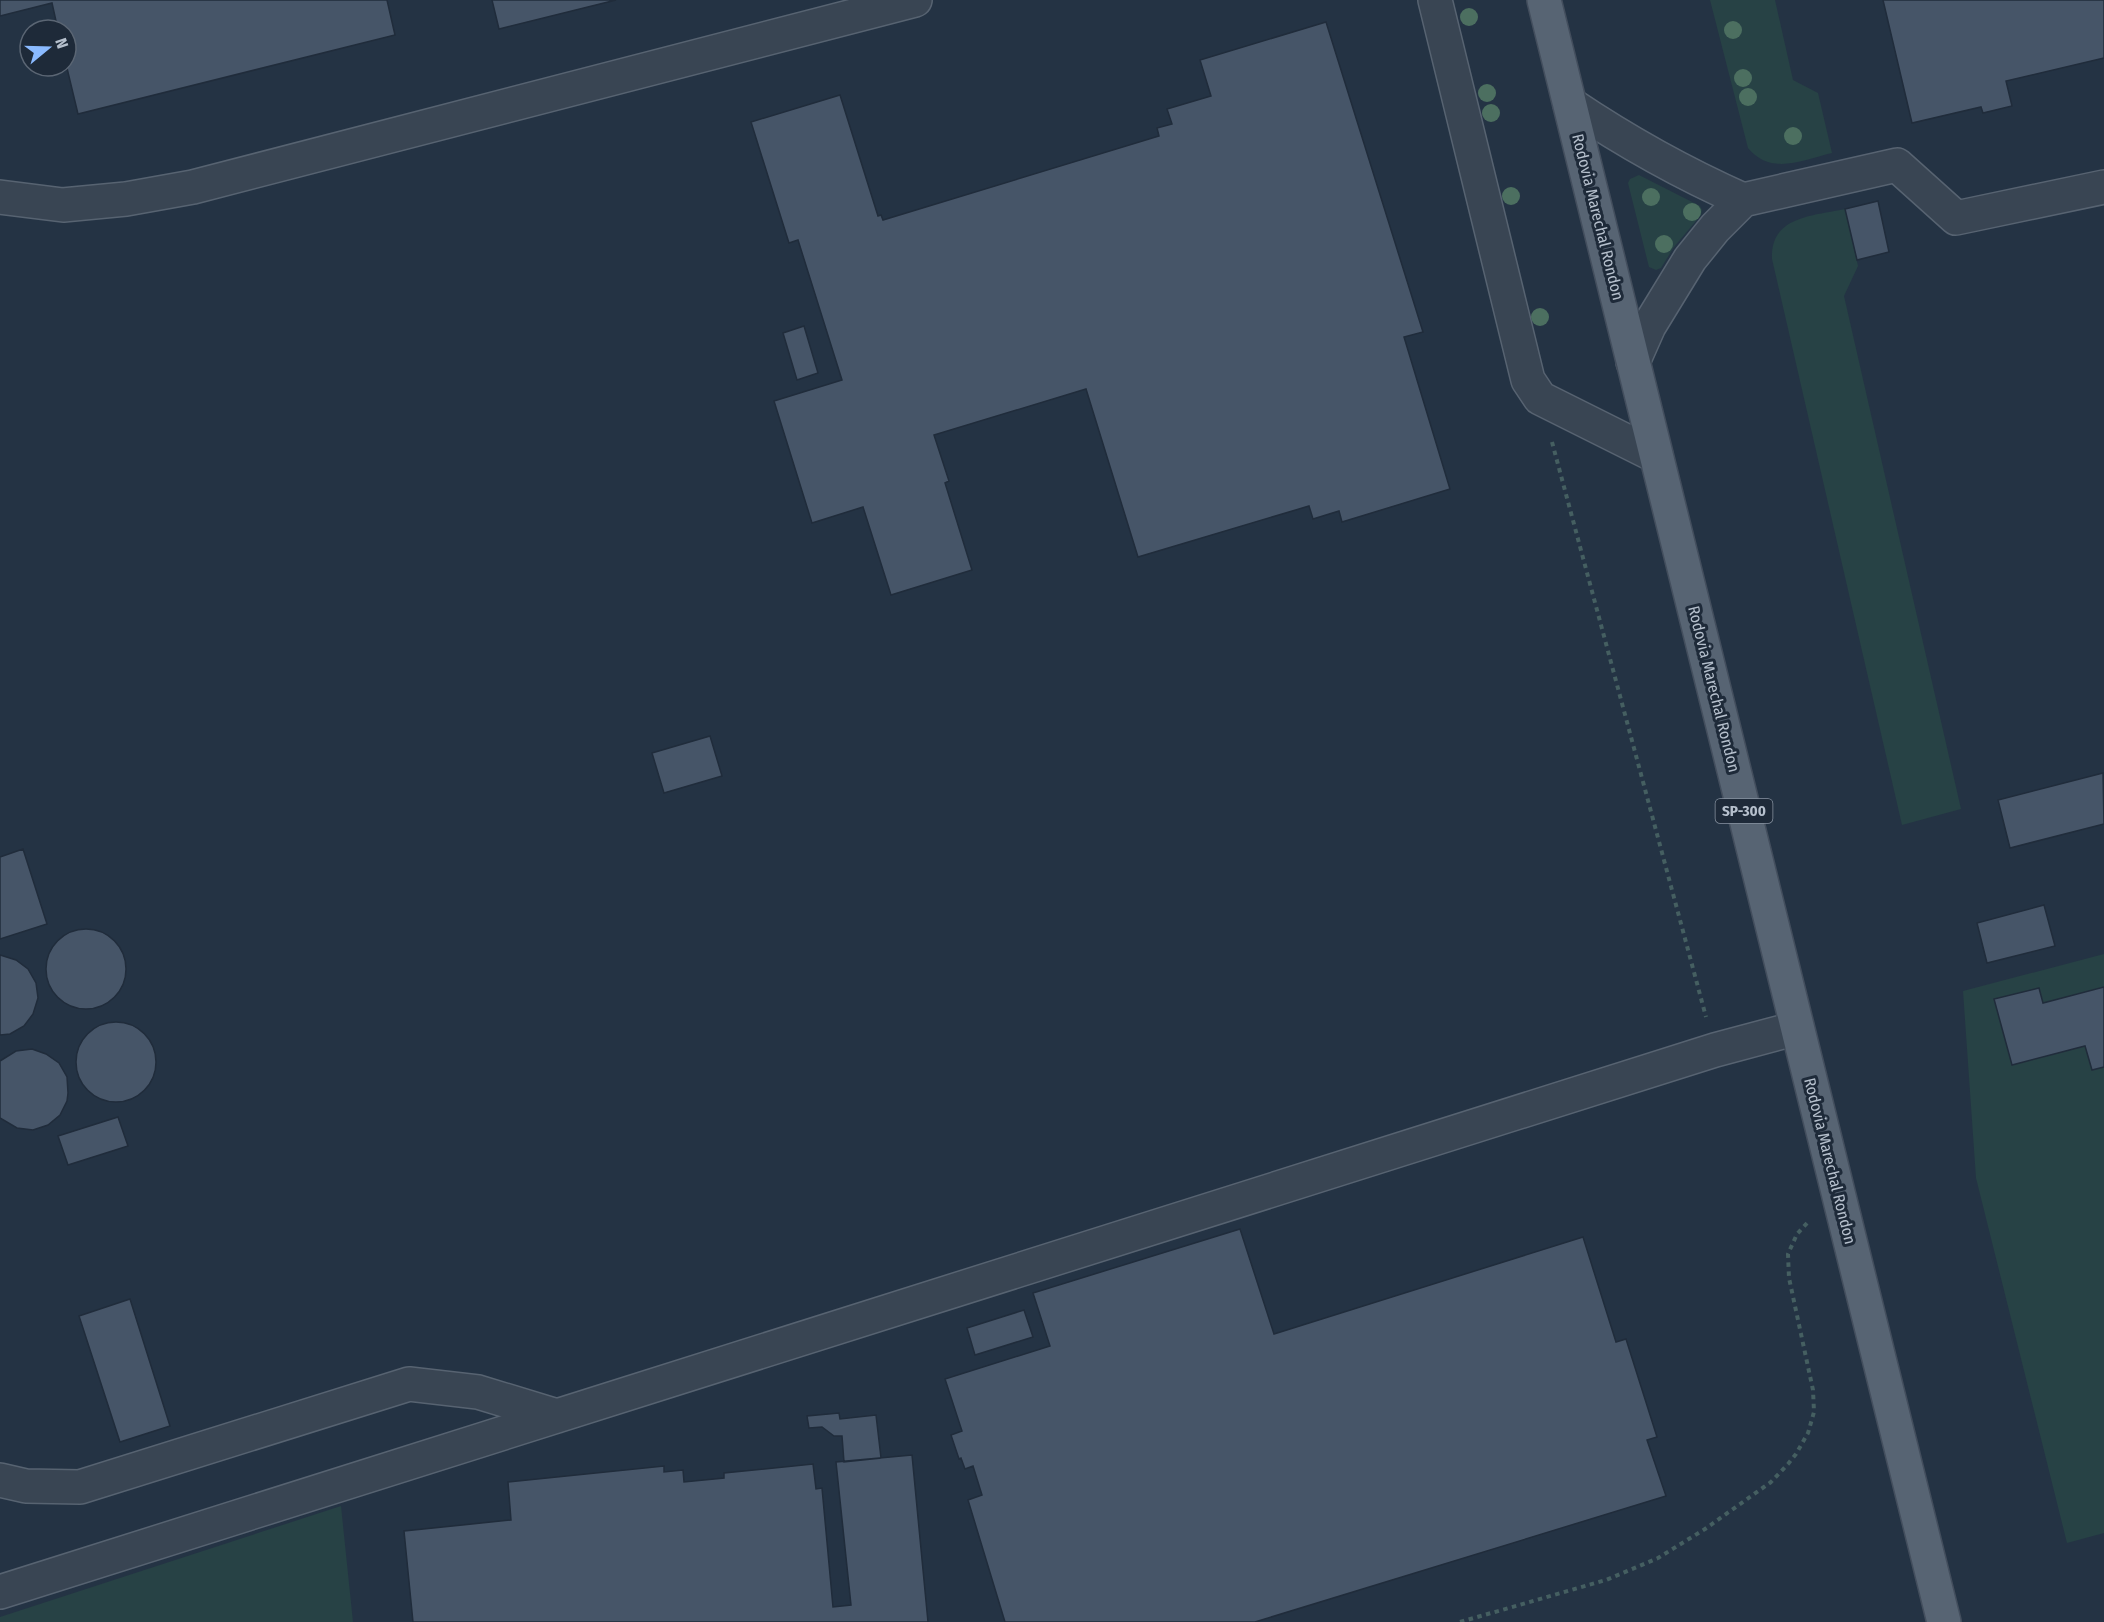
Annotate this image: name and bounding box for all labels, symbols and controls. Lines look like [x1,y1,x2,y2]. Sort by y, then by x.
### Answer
north arrow [18,18,78,78]
text: N [51,36,72,51]
street label: Rodovia Marechal Rondon [1568,132,1628,302]
street label: Rodovia Marechal Rondon [1684,604,1744,774]
road number: SP-300 [1716,799,1772,823]
street label: Rodovia Marechal Rondon [1800,1076,1860,1246]

